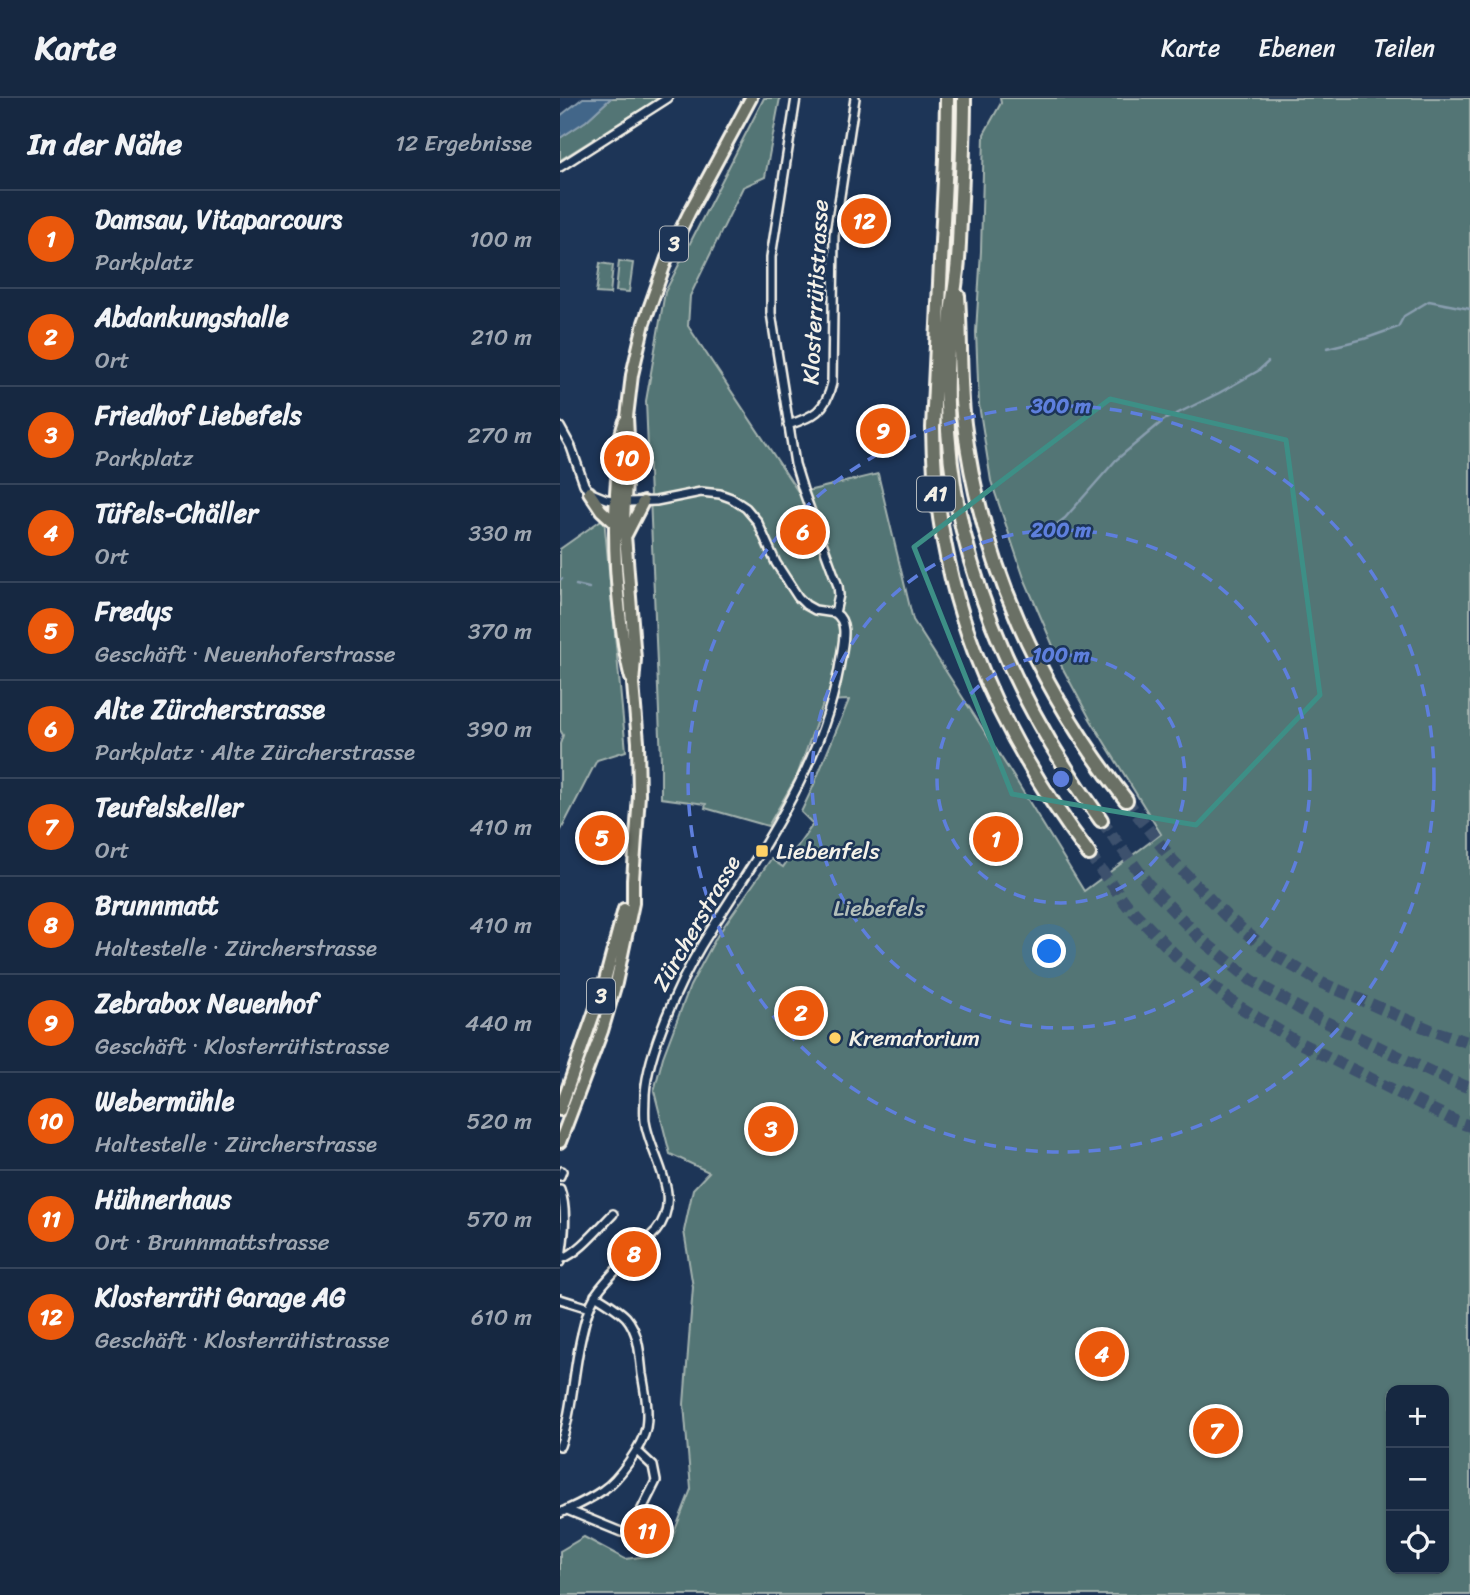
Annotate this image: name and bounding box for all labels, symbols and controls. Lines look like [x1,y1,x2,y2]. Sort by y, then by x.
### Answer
text: Karte [35,19,117,77]
text: Karte [1161,27,1220,69]
text: Ebenen [1258,27,1336,69]
text: Teilen [1374,27,1435,69]
text: In der Nähe [28,117,182,171]
text: 12 Ergebnisse [395,123,532,164]
pin: 12 [841,195,887,247]
text: Damsau, Vitaparcours [95,196,342,242]
street label: Klosterrütistrasse [790,198,841,386]
text: 1 [46,219,56,260]
text: 100 m [469,219,532,260]
road number: 3 [660,226,688,262]
text: Parkplatz [95,242,193,283]
text: Abdankungshalle [95,294,289,340]
text: 2 [44,317,58,358]
text: 210 m [471,317,532,358]
text: Ort [95,340,129,381]
text: 300 m [1030,387,1092,425]
text: Friedhof Liebefels [95,392,302,438]
pin: 9 [860,405,906,457]
text: 3 [45,415,57,456]
text: 270 m [467,415,532,456]
pin: 10 [604,432,650,484]
text: Parkplatz [95,438,193,479]
road number: A1 [917,476,955,512]
text: Tüfels-Chäller [95,490,258,536]
pin: 6 [780,506,826,558]
text: 200 m [1030,511,1092,549]
text: 4 [44,513,58,554]
text: 330 m [469,513,532,554]
text: Ort [95,536,129,577]
text: Fredys [95,588,172,634]
text: 5 [44,611,58,652]
text: 370 m [468,611,532,652]
text: Geschäft · Neuenhoferstrasse [95,634,396,675]
text: 100 m [1032,636,1090,674]
text: Alte Zürcherstrasse [95,686,325,732]
text: 6 [44,709,58,750]
text: 390 m [467,709,532,750]
text: Parkplatz · Alte Zürcherstrasse [95,732,415,773]
centre of rings [1049,767,1073,791]
text: Teufelskeller [95,784,243,830]
text: 7 [44,807,58,848]
text: 410 m [470,807,532,848]
pin: 5 [579,812,625,864]
pin: 1 [973,813,1019,865]
text: Ort [95,830,129,871]
place label: Liebenfels [776,831,880,872]
marker: Liebenfels [754,843,770,859]
street label: Zürcherstrasse [641,847,752,999]
text: Brunnmatt [95,882,219,928]
park label: Liebefels [833,888,925,929]
text: 8 [44,905,58,946]
text: 410 m [470,905,532,946]
text: Haltestelle · Zürcherstrasse [95,928,377,969]
your location [1032,934,1066,968]
road number: 3 [587,978,615,1014]
text: Zebrabox Neuenhof [95,980,318,1026]
pin: 2 [778,987,824,1039]
text: 9 [44,1003,58,1044]
text: 440 m [465,1003,532,1044]
place label: Krematorium [849,1018,980,1059]
text: Geschäft · Klosterrütistrasse [95,1026,390,1067]
marker: Krematorium [827,1030,843,1046]
text: Webermühle [95,1078,234,1124]
text: 10 [39,1101,63,1142]
text: 520 m [466,1101,532,1142]
pin: 3 [748,1103,794,1155]
text: Haltestelle · Zürcherstrasse [95,1124,377,1165]
text: Hühnerhaus [95,1176,232,1222]
text: 11 [41,1199,61,1240]
text: 570 m [467,1199,532,1240]
text: Ort · Brunnmattstrasse [95,1222,330,1263]
pin: 8 [611,1228,657,1280]
text: Klosterrüti Garage AG [95,1274,346,1320]
text: 12 [39,1297,63,1338]
text: 610 m [471,1297,532,1338]
text: Geschäft · Klosterrütistrasse [95,1320,390,1361]
pin: 4 [1079,1328,1125,1380]
map controls [1386,1385,1449,1574]
button: + [1386,1385,1449,1448]
pin: 7 [1193,1405,1239,1457]
button: − [1386,1448,1449,1511]
pin: 11 [624,1505,670,1557]
button: locate [1386,1511,1449,1574]

